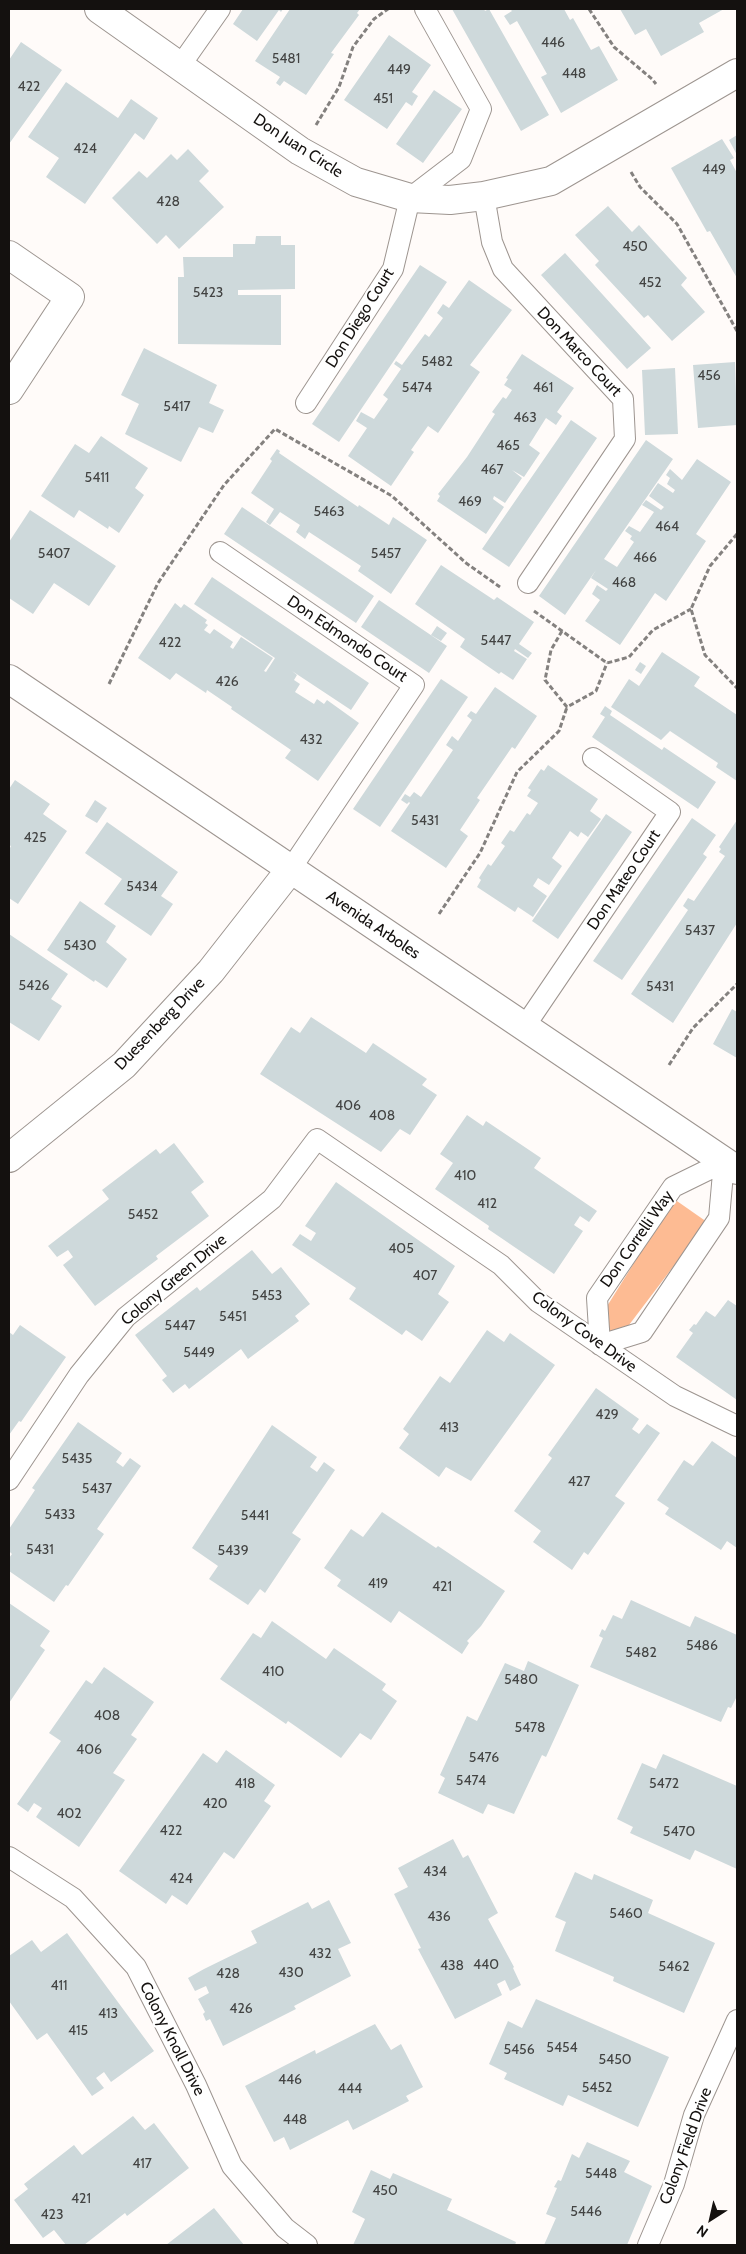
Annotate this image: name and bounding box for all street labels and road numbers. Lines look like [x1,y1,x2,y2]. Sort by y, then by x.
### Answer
street label: Don Juan Circle [250,110,346,182]
street label: Don Diego Court [322,265,398,371]
street label: Don Marco Court [533,303,625,401]
street label: Don Edmondo Court [283,592,411,686]
street label: Don Mateo Court [583,826,665,934]
street label: Avenida Arboles [323,887,423,963]
street label: Duesenberg Drive [111,974,209,1074]
street label: Don Correlli Way [596,1187,678,1291]
street label: Colony Green Drive [117,1230,231,1330]
street label: Colony Cove Drive [528,1287,640,1377]
street label: Colony Knoll Drive [135,1979,209,2099]
street label: Colony Field Drive [656,2085,716,2207]

